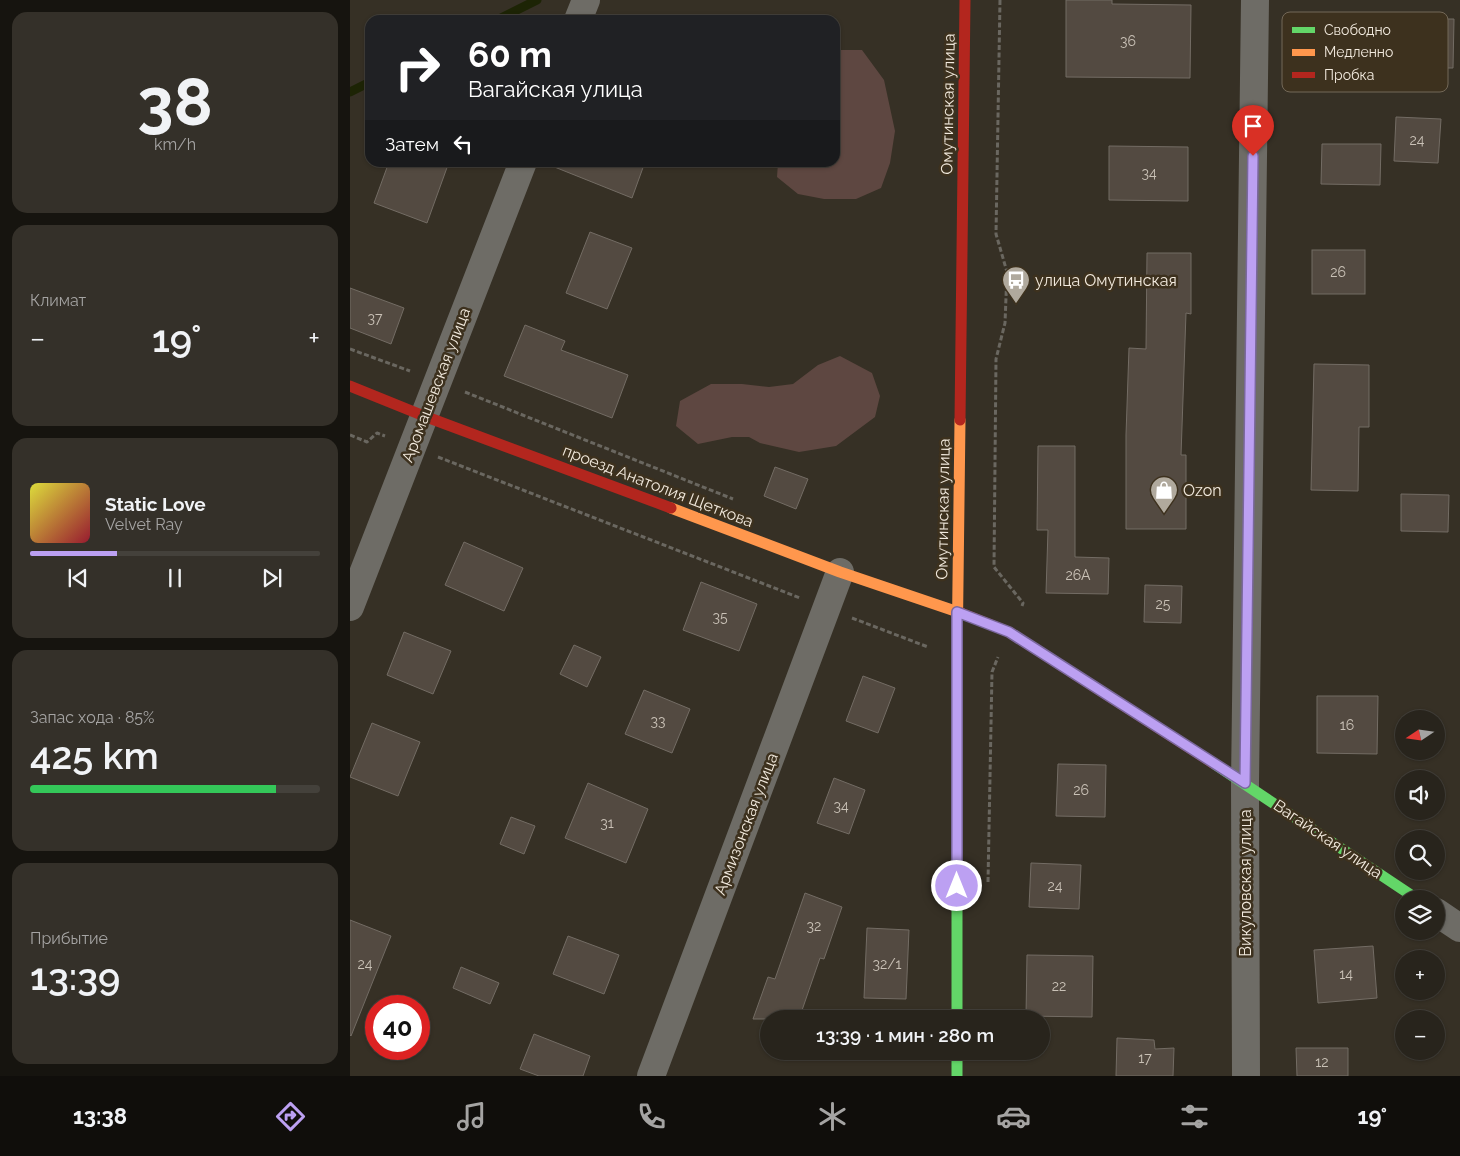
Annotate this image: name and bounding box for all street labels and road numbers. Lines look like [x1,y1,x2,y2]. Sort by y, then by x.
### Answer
street label: Омутинская улица [937,33,959,175]
street label: Аромашевская улица [398,305,474,465]
street label: Омутинская улица [932,438,954,580]
street label: проезд Анатолия Щеткова [560,441,756,531]
street label: Армизонская улица [710,750,782,898]
street label: Вагайская улица [1270,796,1386,882]
street label: Викуловская улица [1236,809,1255,957]

